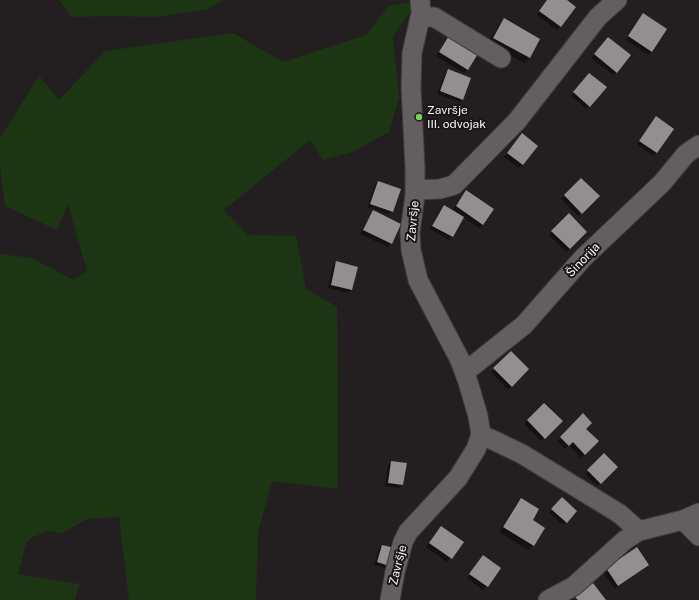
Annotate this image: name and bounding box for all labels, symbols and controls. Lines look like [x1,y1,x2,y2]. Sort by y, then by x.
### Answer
place label: Završje III. odvojak [427,103,486,131]
marker: Završje III. odvojak [414,112,424,122]
street label: Završje [404,200,422,242]
street label: Šinorija [563,240,603,280]
street label: Završje [386,543,410,587]

